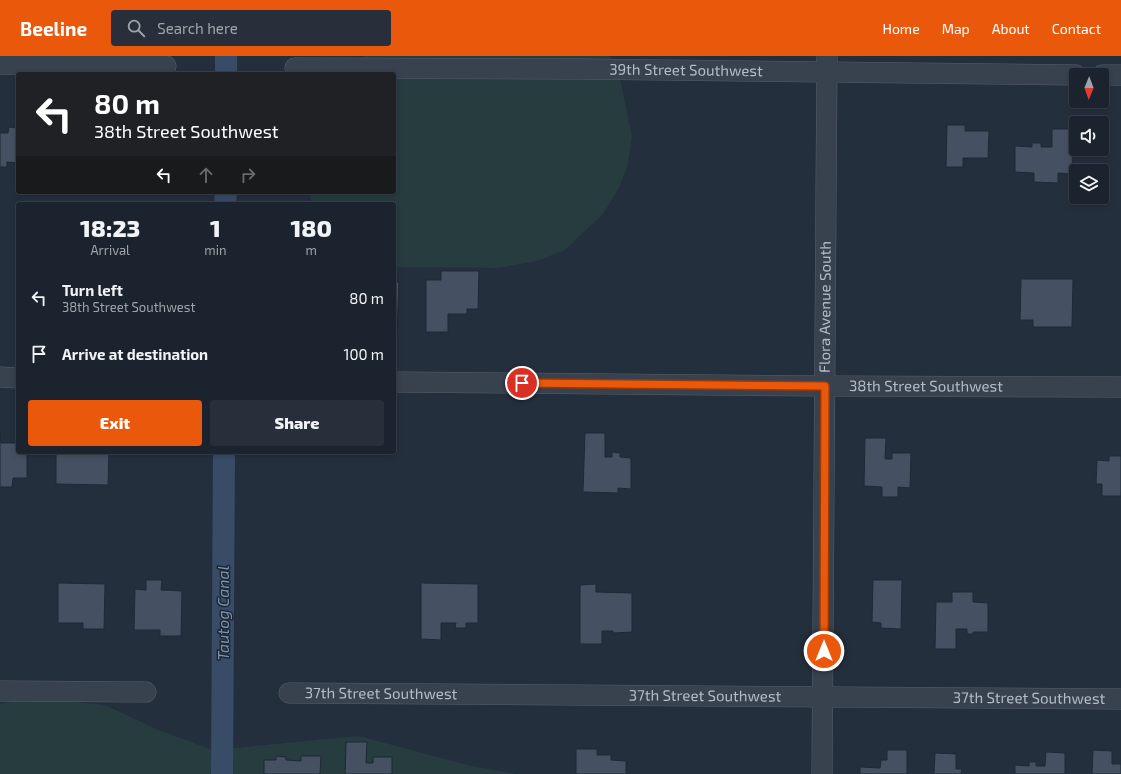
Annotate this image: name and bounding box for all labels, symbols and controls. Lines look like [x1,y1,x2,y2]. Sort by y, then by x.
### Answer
search box [111,10,391,46]
text: Beeline [20,17,87,40]
icon: search [125,17,147,39]
text: Search here [157,19,238,37]
text: Home [883,20,920,37]
text: Map [942,20,970,37]
text: About [992,20,1030,37]
text: Contact [1052,20,1101,37]
street label: 39th Street Southwest [609,59,763,79]
north arrow [1069,68,1109,108]
map controls [1069,68,1109,204]
text: 80 m [94,86,160,120]
icon: left [28,88,80,140]
button: sound [1069,116,1109,156]
text: 38th Street Southwest [94,120,279,142]
icon: left [153,164,175,186]
icon: ahead [195,164,217,186]
icon: right [237,164,259,186]
button: layers [1069,164,1109,204]
text: 18:23 [80,213,140,242]
text: 1 [210,213,221,242]
text: 180 [291,213,332,242]
street label: Flora Avenue South [815,241,834,373]
text: Arrival [90,242,130,258]
text: min [204,242,227,258]
text: m [306,242,317,258]
text: Turn left [62,281,123,299]
icon: left [28,287,50,309]
text: 80 m [349,289,384,307]
text: 38th Street Southwest [62,299,195,315]
icon: arrive [28,343,50,365]
text: Arrive at destination [62,345,208,363]
text: 100 m [343,345,384,363]
pin [505,366,539,400]
icon: arrive [511,372,533,394]
street label: 38th Street Southwest [849,376,1003,395]
button: Exit [28,400,202,446]
button: Share [210,400,384,446]
water label: Tautog Canal [213,566,232,660]
position arrow [803,630,845,672]
street label: 37th Street Southwest [305,683,458,702]
street label: 37th Street Southwest [629,685,782,705]
street label: 37th Street Southwest [953,688,1106,707]

